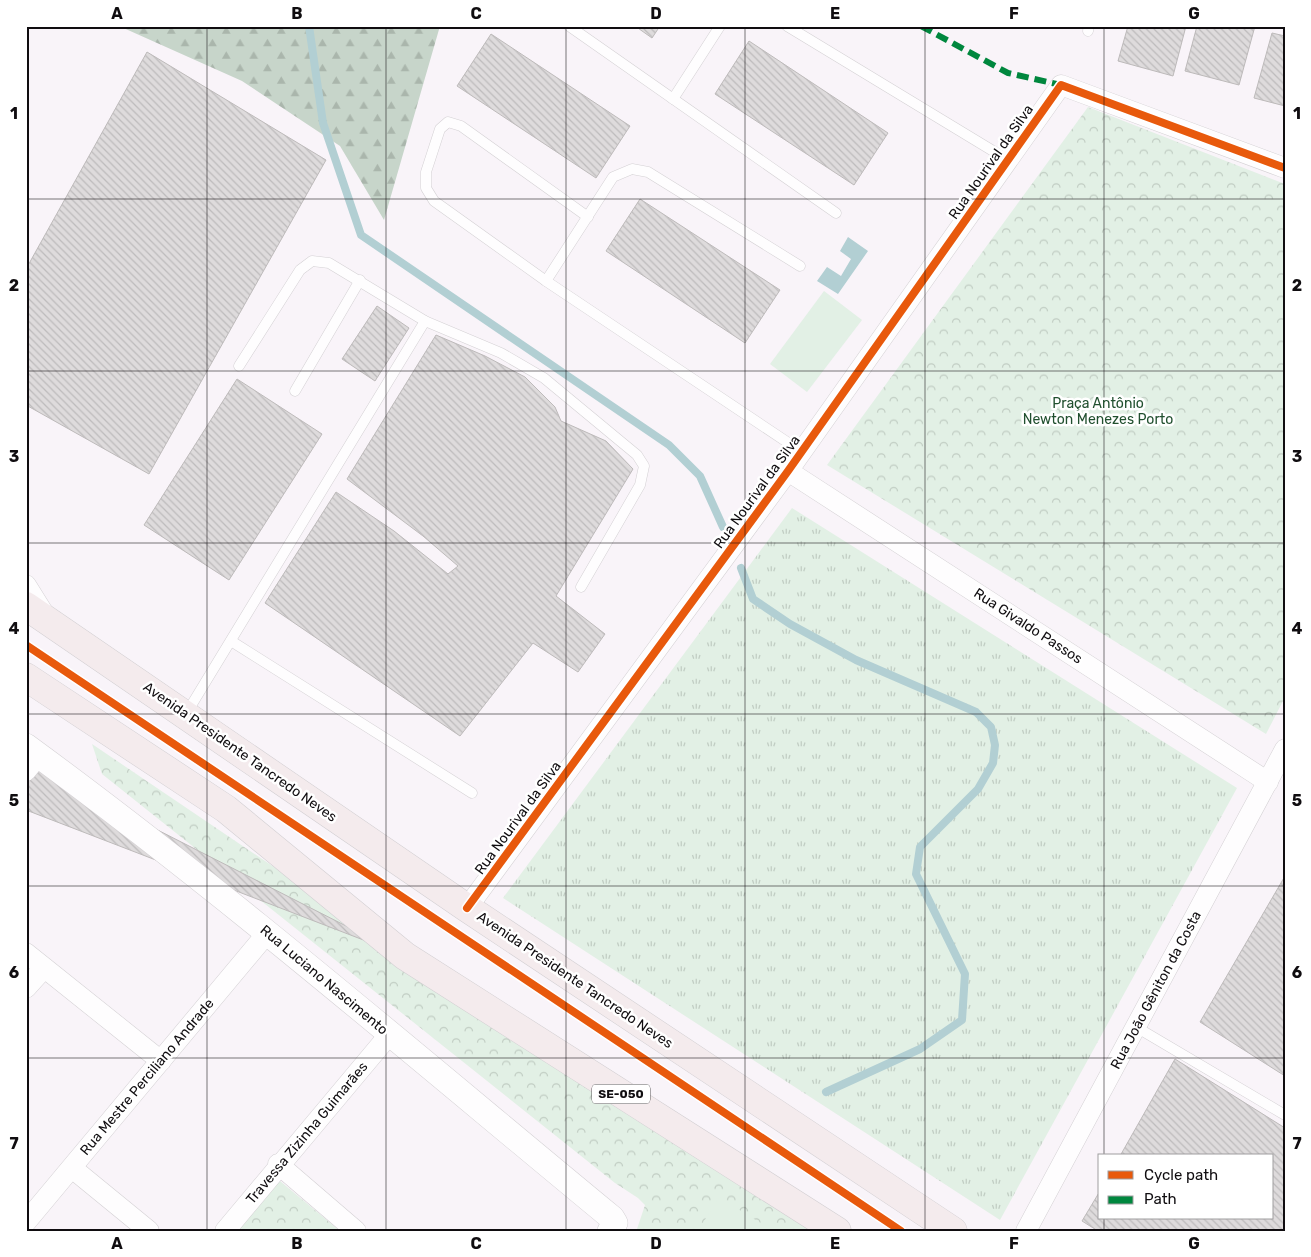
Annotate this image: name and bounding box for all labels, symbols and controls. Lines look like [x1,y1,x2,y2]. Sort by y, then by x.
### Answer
text: A [111,4,123,23]
text: B [291,4,303,23]
text: C [470,4,482,23]
text: D [650,4,662,23]
text: E [830,4,840,23]
text: F [1009,4,1019,23]
text: G [1188,4,1200,23]
street label: Rua Nourival da Silva [945,101,1037,223]
text: 1 [10,104,18,123]
text: 1 [1293,104,1301,123]
text: 2 [9,276,19,295]
text: 2 [1292,276,1302,295]
park label: Praça Antônio Newton Menezes Porto [1023,395,1173,428]
street label: Rua Nourival da Silva [710,432,804,552]
text: 3 [9,447,19,466]
text: 3 [1292,447,1302,466]
street label: Rua Givaldo Passos [970,585,1086,667]
text: 4 [9,619,20,638]
text: 4 [1292,619,1303,638]
street label: Avenida Presidente Tancredo Neves [140,678,340,826]
street label: Rua Nourival da Silva [471,758,565,878]
text: 5 [9,791,19,810]
text: 5 [1292,791,1302,810]
street label: Avenida Presidente Tancredo Neves [474,908,676,1052]
street label: Rua João Gêniton da Costa [1107,908,1205,1072]
street label: Rua Luciano Nascimento [257,922,391,1038]
text: 6 [9,963,19,982]
text: 6 [1292,963,1302,982]
street label: Rua Mestre Perciliano Andrade [76,995,218,1159]
street label: Travessa Zizinha Guimarães [242,1058,372,1208]
road number: SE-050 [592,1084,650,1104]
text: 7 [9,1134,19,1153]
text: 7 [1292,1134,1302,1153]
legend [1098,1154,1274,1220]
text: Cycle path [1144,1166,1218,1184]
text: Path [1144,1190,1177,1208]
text: A [111,1234,123,1253]
text: B [291,1234,303,1253]
text: C [470,1234,482,1253]
text: D [650,1234,662,1253]
text: E [830,1234,840,1253]
text: F [1009,1234,1019,1253]
text: G [1188,1234,1200,1253]

